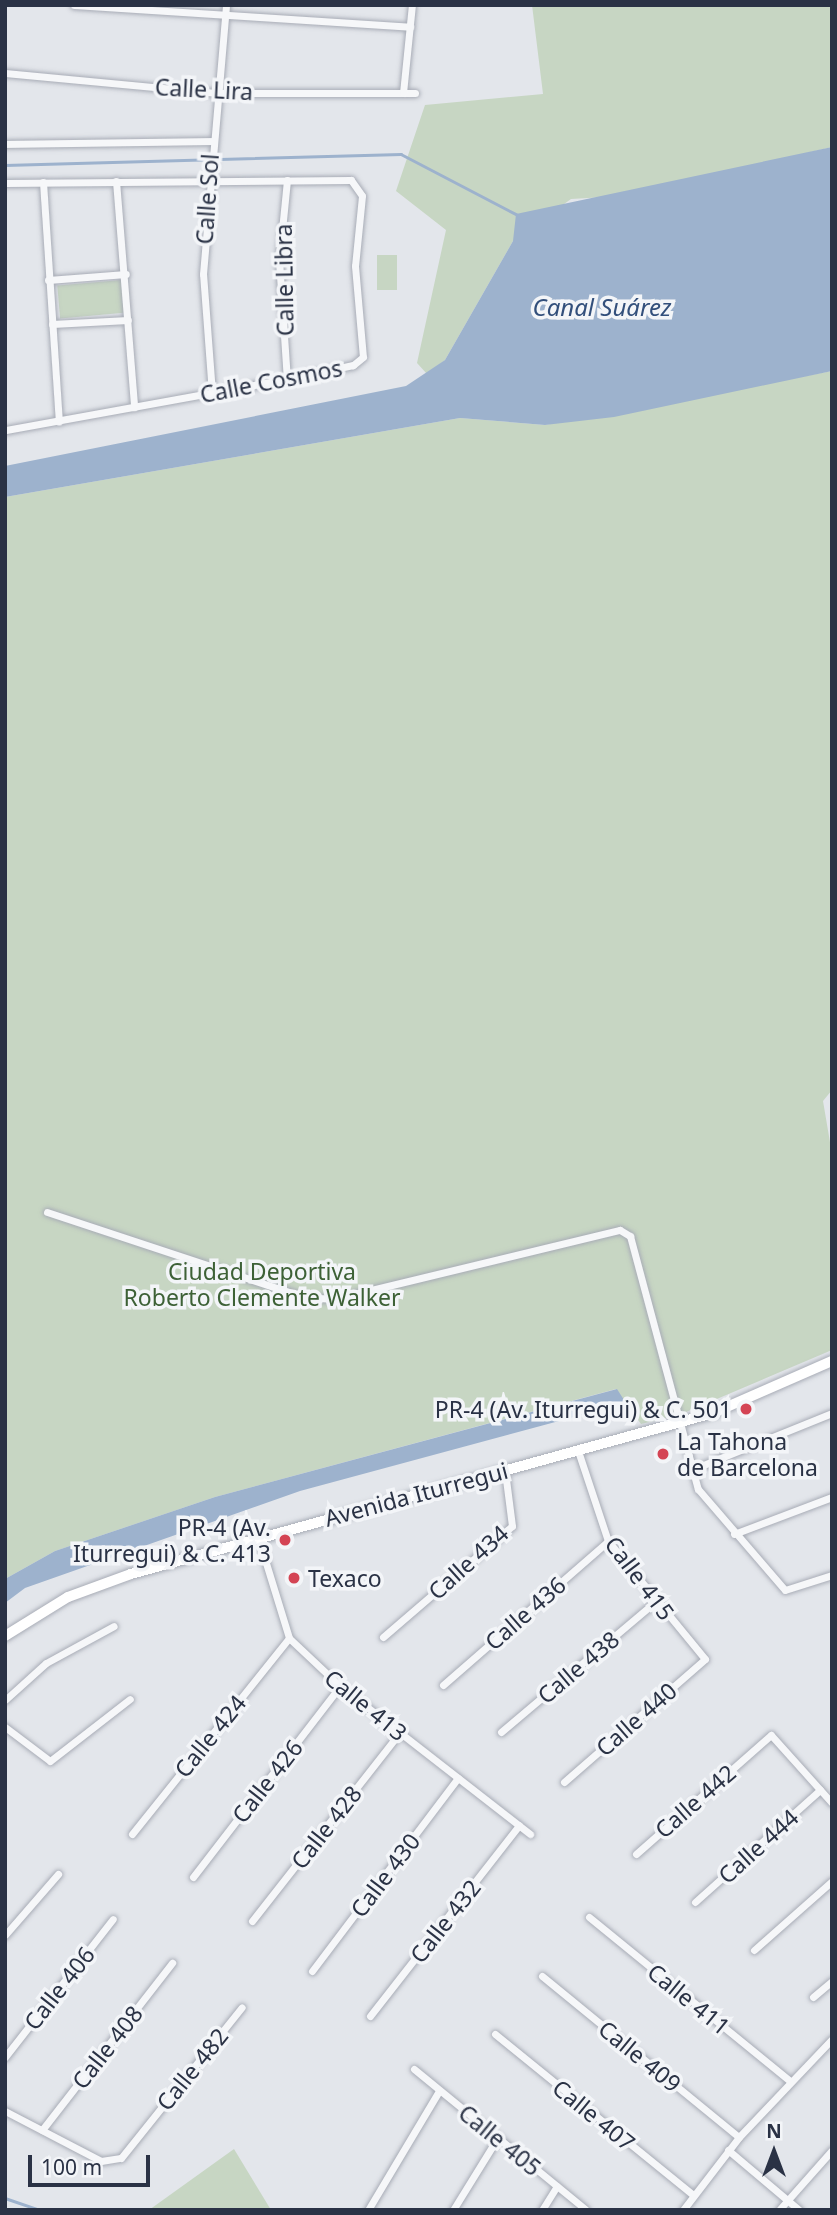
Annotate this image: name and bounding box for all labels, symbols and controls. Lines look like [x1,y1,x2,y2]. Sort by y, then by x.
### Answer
street label: Calle Lira [154,73,254,105]
street label: Calle Sol [190,153,224,245]
street label: Calle Libra [269,224,299,336]
water label: Canal Suárez [533,293,671,321]
street label: Calle Cosmos [198,354,344,408]
park label: Ciudad Deportiva Roberto Clemente Walker [124,1257,400,1311]
place label: PR-4 (Av. Iturregui) & C. 501 [435,1395,732,1423]
marker: PR-4 (Av. Iturregui) & C. 501 [738,1401,754,1417]
place label: La Tahona de Barcelona [677,1427,818,1481]
marker: La Tahona de Barcelona [655,1446,671,1462]
street label: Avenida Iturregui [321,1456,511,1532]
place label: PR-4 (Av. Iturregui) & C. 413 [73,1513,271,1567]
street label: Calle 434 [422,1519,514,1605]
street label: Calle 415 [600,1531,680,1625]
marker: PR-4 (Av. Iturregui) & C. 413 [277,1532,293,1548]
place label: Texaco [308,1564,382,1592]
marker: Texaco [286,1570,302,1586]
street label: Calle 436 [479,1571,571,1655]
street label: Calle 438 [532,1625,624,1709]
street label: Calle 413 [319,1664,413,1746]
street label: Calle 440 [590,1677,682,1761]
street label: Calle 424 [169,1689,251,1783]
street label: Calle 426 [226,1734,308,1828]
street label: Calle 442 [649,1759,741,1843]
street label: Calle 428 [285,1780,367,1874]
street label: Calle 444 [712,1803,804,1889]
street label: Calle 430 [345,1828,425,1922]
street label: Calle 432 [404,1874,486,1968]
street label: Calle 406 [18,1941,100,2035]
street label: Calle 411 [642,1958,736,2040]
street label: Calle 408 [66,2000,148,2094]
street label: Calle 409 [593,2015,687,2097]
street label: Calle 482 [151,2022,233,2116]
street label: Calle 407 [547,2074,641,2156]
street label: Calle 405 [453,2099,547,2181]
north arrow [739,2117,809,2187]
text: N [766,2118,782,2144]
scale bar [32,2142,154,2186]
text: 100 m [41,2153,102,2181]

